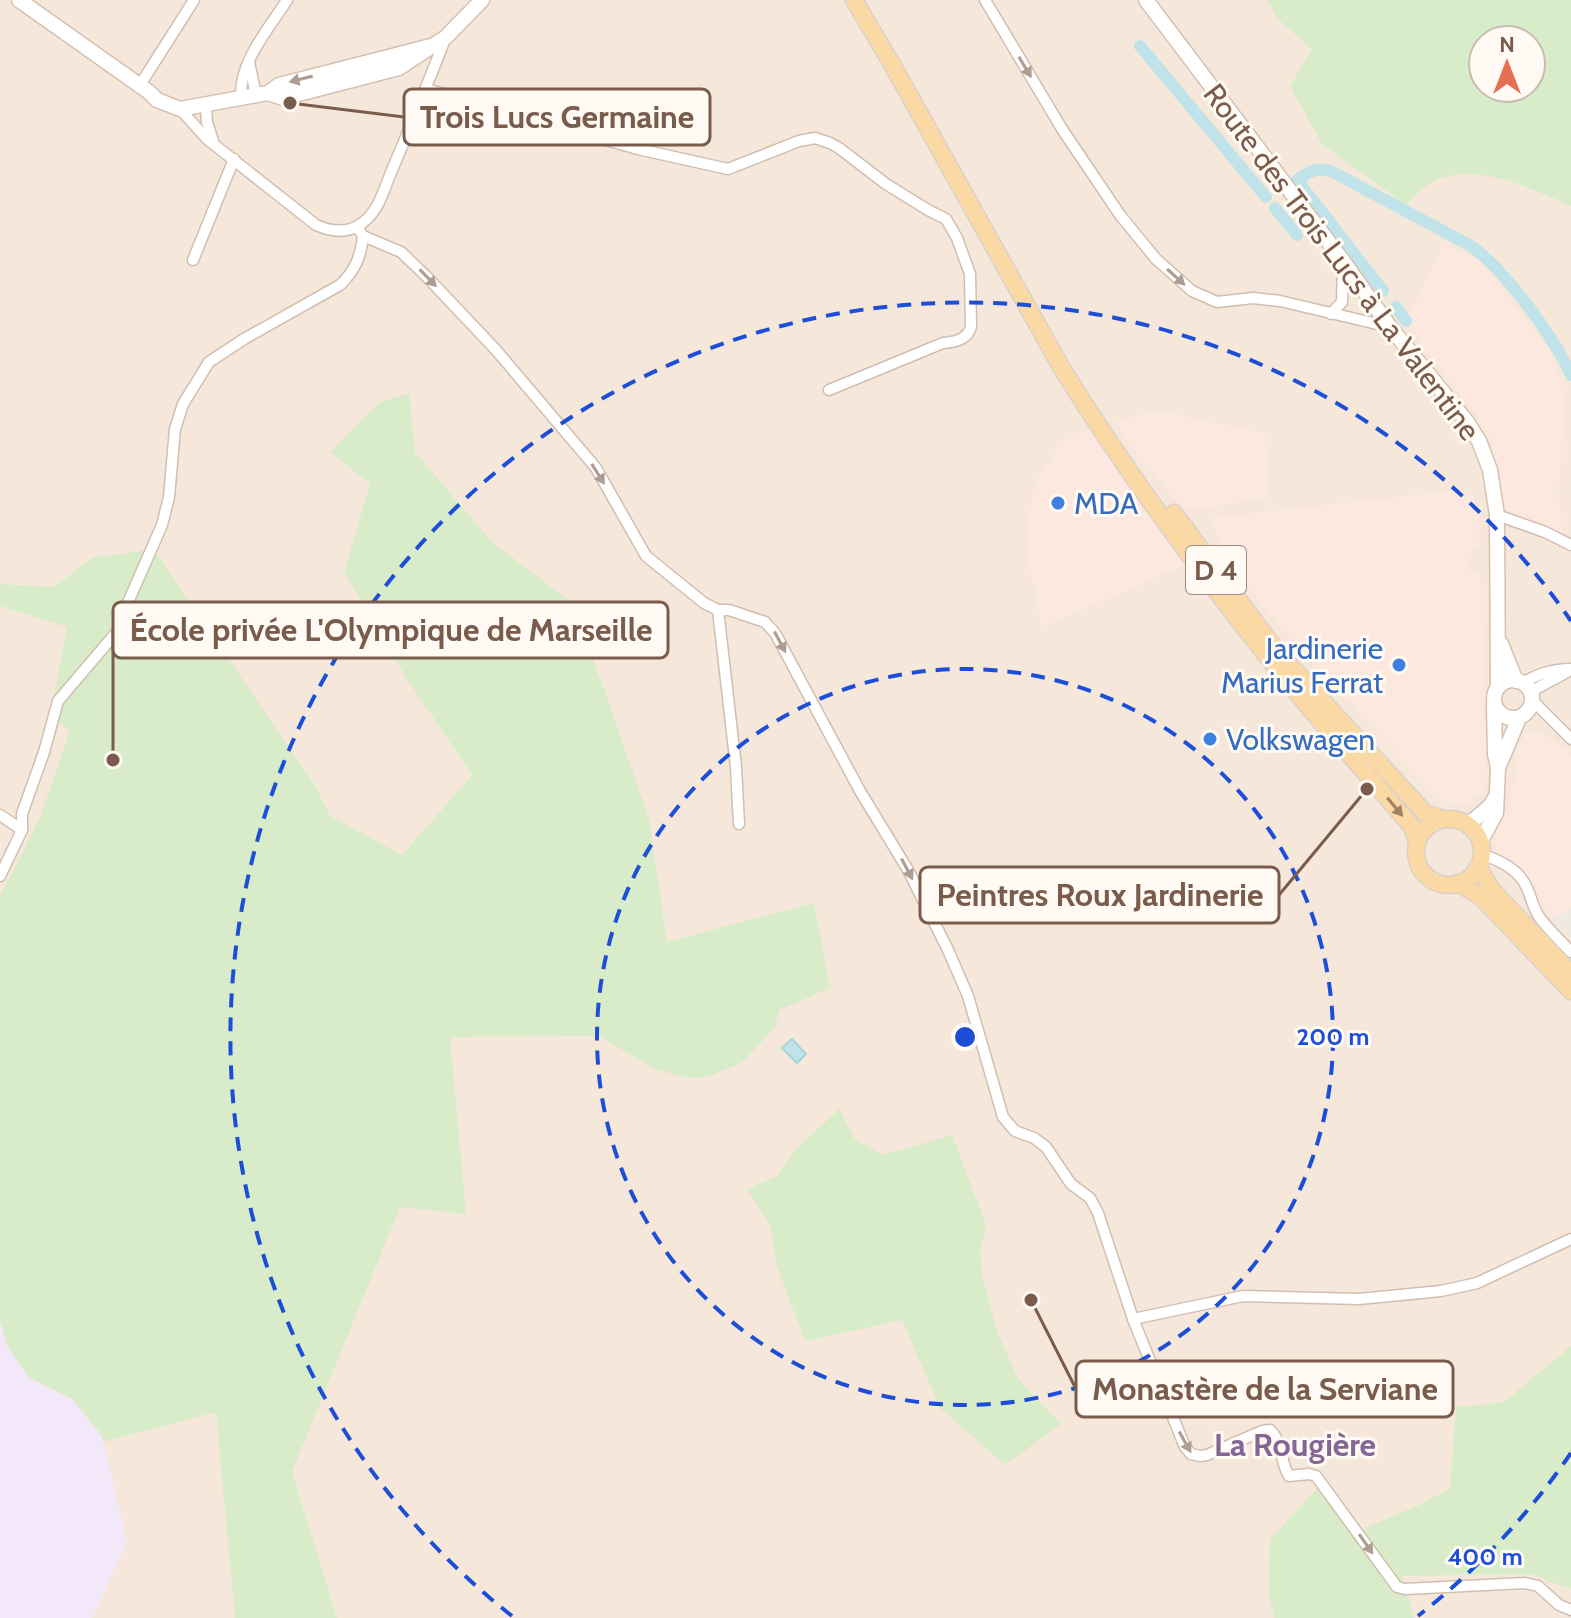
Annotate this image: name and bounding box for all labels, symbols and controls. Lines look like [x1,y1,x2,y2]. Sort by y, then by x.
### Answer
north arrow [1467,24,1547,104]
text: N [1499,31,1515,58]
one-way arrow [1018,56,1032,78]
one-way arrow [289,74,314,86]
street label: Route des Trois Lucs à La Valentine [1196,76,1488,448]
callout: Trois Lucs Germaine [404,89,710,145]
text: Trois Lucs Germaine [420,97,694,136]
one-way arrow [1167,267,1186,285]
one-way arrow [418,268,436,287]
one-way arrow [591,463,606,484]
place label: MDA [1074,485,1139,522]
marker: MDA [1049,494,1067,512]
road number: D 4 [1186,546,1246,594]
callout: École privée L'Olympique de Marseille [113,602,668,658]
text: École privée L'Olympique de Marseille [130,610,652,649]
place label: Jardinerie Marius Ferrat [1221,630,1383,701]
one-way arrow [772,631,786,653]
marker: Jardinerie Marius Ferrat [1390,656,1408,674]
place label: Volkswagen [1226,721,1375,758]
marker: Volkswagen [1201,730,1219,748]
one-way arrow [1386,797,1403,817]
one-way arrow [899,858,913,880]
callout: Peintres Roux Jardinerie [920,867,1279,923]
text: Peintres Roux Jardinerie [937,875,1263,914]
text: 200 m [1297,1022,1369,1051]
centre of rings [951,1023,979,1051]
callout: Monastère de la Serviane [1076,1361,1453,1417]
text: Monastère de la Serviane [1092,1369,1438,1408]
district label: La Rougière [1214,1425,1376,1464]
one-way arrow [1177,1431,1191,1453]
one-way arrow [1358,1533,1373,1554]
text: 400 m [1447,1542,1523,1571]

